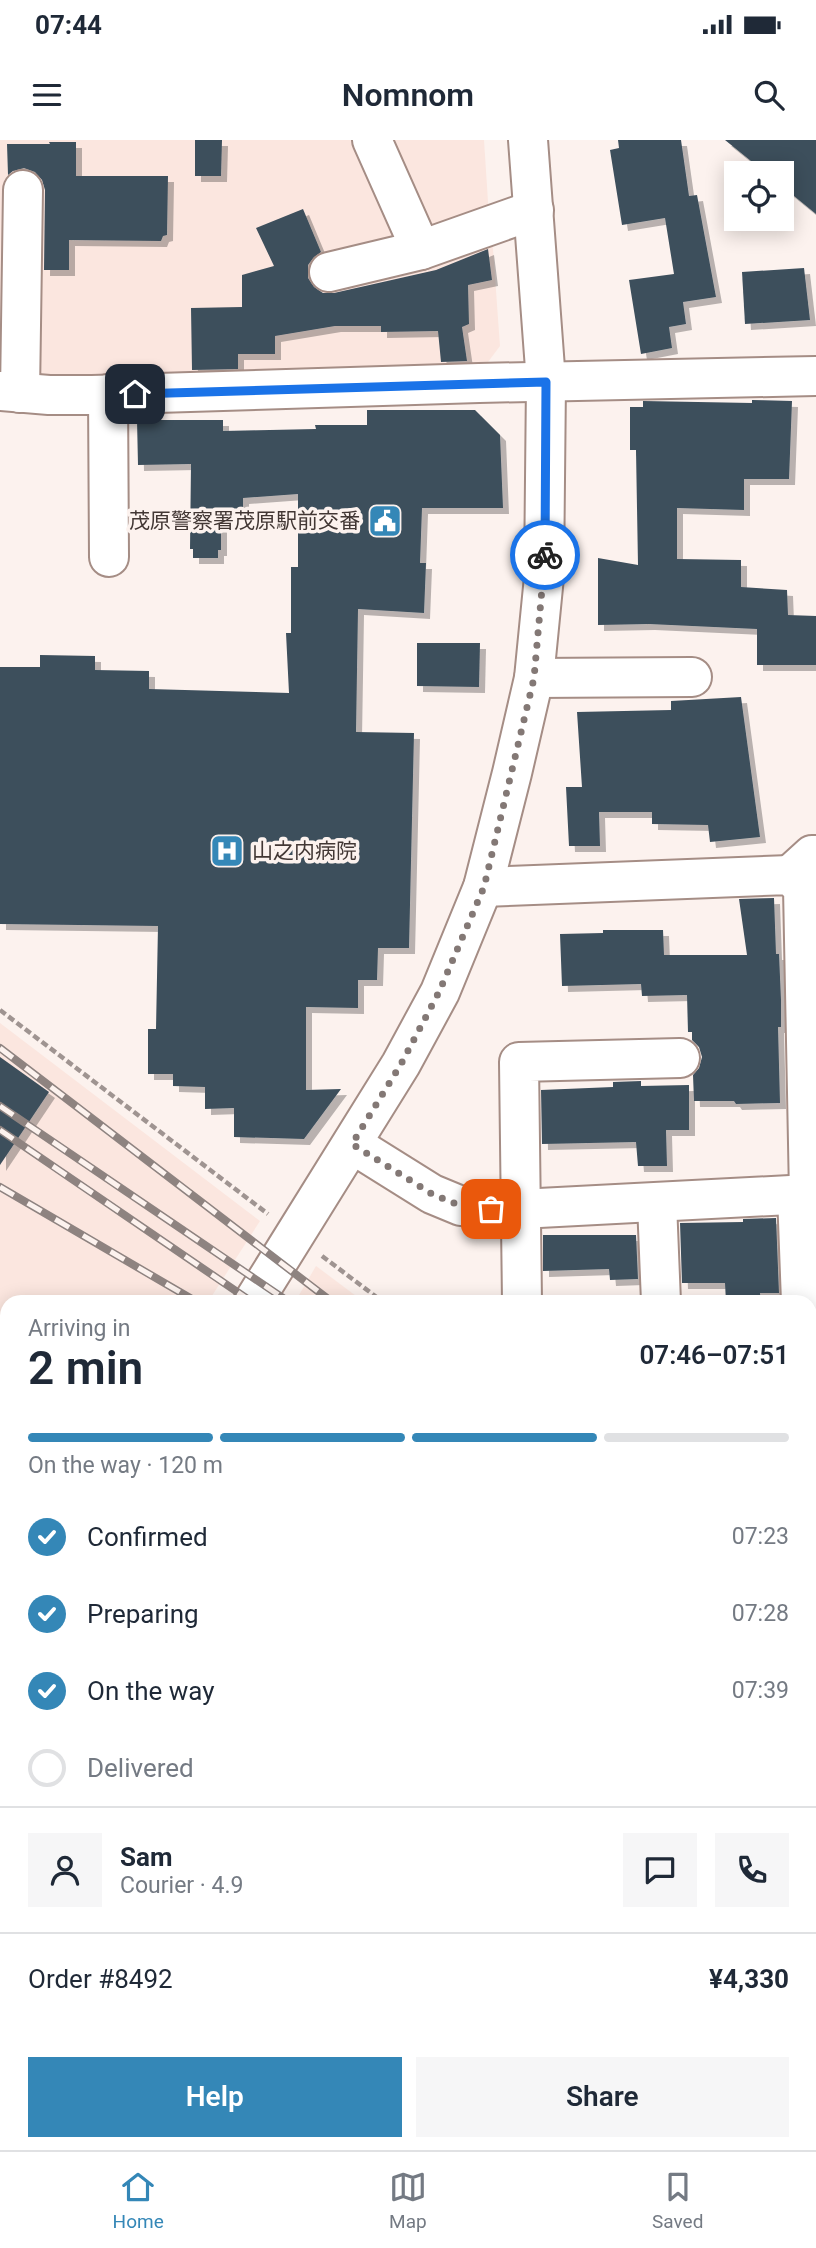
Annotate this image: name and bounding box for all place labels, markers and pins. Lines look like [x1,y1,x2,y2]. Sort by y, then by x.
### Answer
pin [105,364,165,424]
public building icon: 茂原警察署茂原駅前交番 [366,502,404,540]
place label: 茂原警察署茂原駅前交番 [129,509,360,533]
hospital icon: 山之内病院 [208,832,246,870]
place label: 山之内病院 [252,839,357,863]
pin [461,1179,521,1239]

